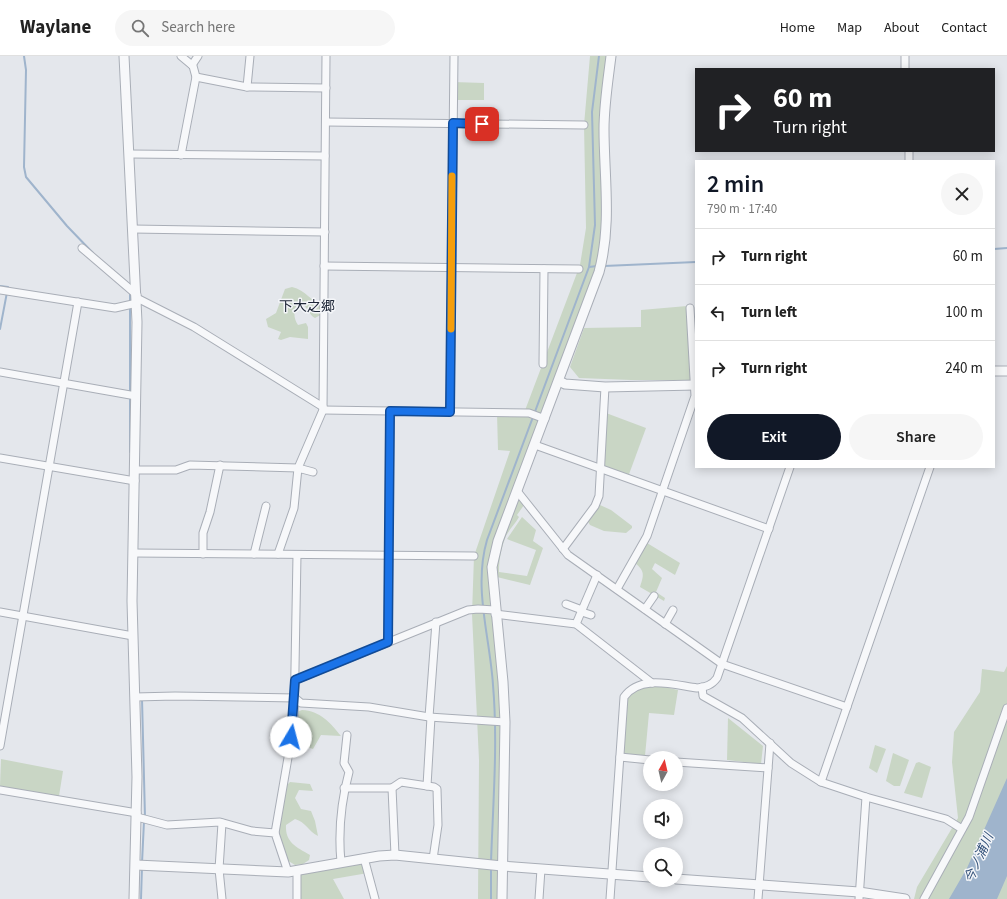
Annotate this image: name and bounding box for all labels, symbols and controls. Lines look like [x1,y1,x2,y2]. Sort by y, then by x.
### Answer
search box [115,10,395,46]
text: Waylane [20,14,91,41]
icon: search [129,17,151,39]
text: Search here [161,17,235,38]
text: Home [780,18,815,38]
text: Map [837,18,862,38]
text: About [884,18,919,38]
text: Contact [941,18,987,38]
text: 60 m [773,78,832,118]
icon: right [707,84,759,136]
pin [465,107,499,141]
icon: arrive [471,113,493,135]
text: Turn right [773,115,847,140]
text: 2 min [707,167,764,202]
button: close [941,173,983,215]
text: 790 m · 17:40 [707,200,777,218]
icon: right [707,246,729,268]
text: Turn right [741,246,807,267]
text: 60 m [953,246,983,267]
district label: 下大之郷 [279,297,335,317]
icon: left [707,302,729,324]
text: Turn left [741,302,797,323]
text: 100 m [945,302,983,323]
icon: right [707,358,729,380]
text: Turn right [741,358,807,379]
text: 240 m [945,358,983,379]
button: Exit [707,414,841,460]
button: Share [849,414,983,460]
position arrow [270,716,312,758]
north arrow [643,751,683,791]
map controls [643,751,683,887]
button: sound [643,799,683,839]
water label: 今ノ浦川 [960,829,999,885]
button: search [643,847,683,887]

